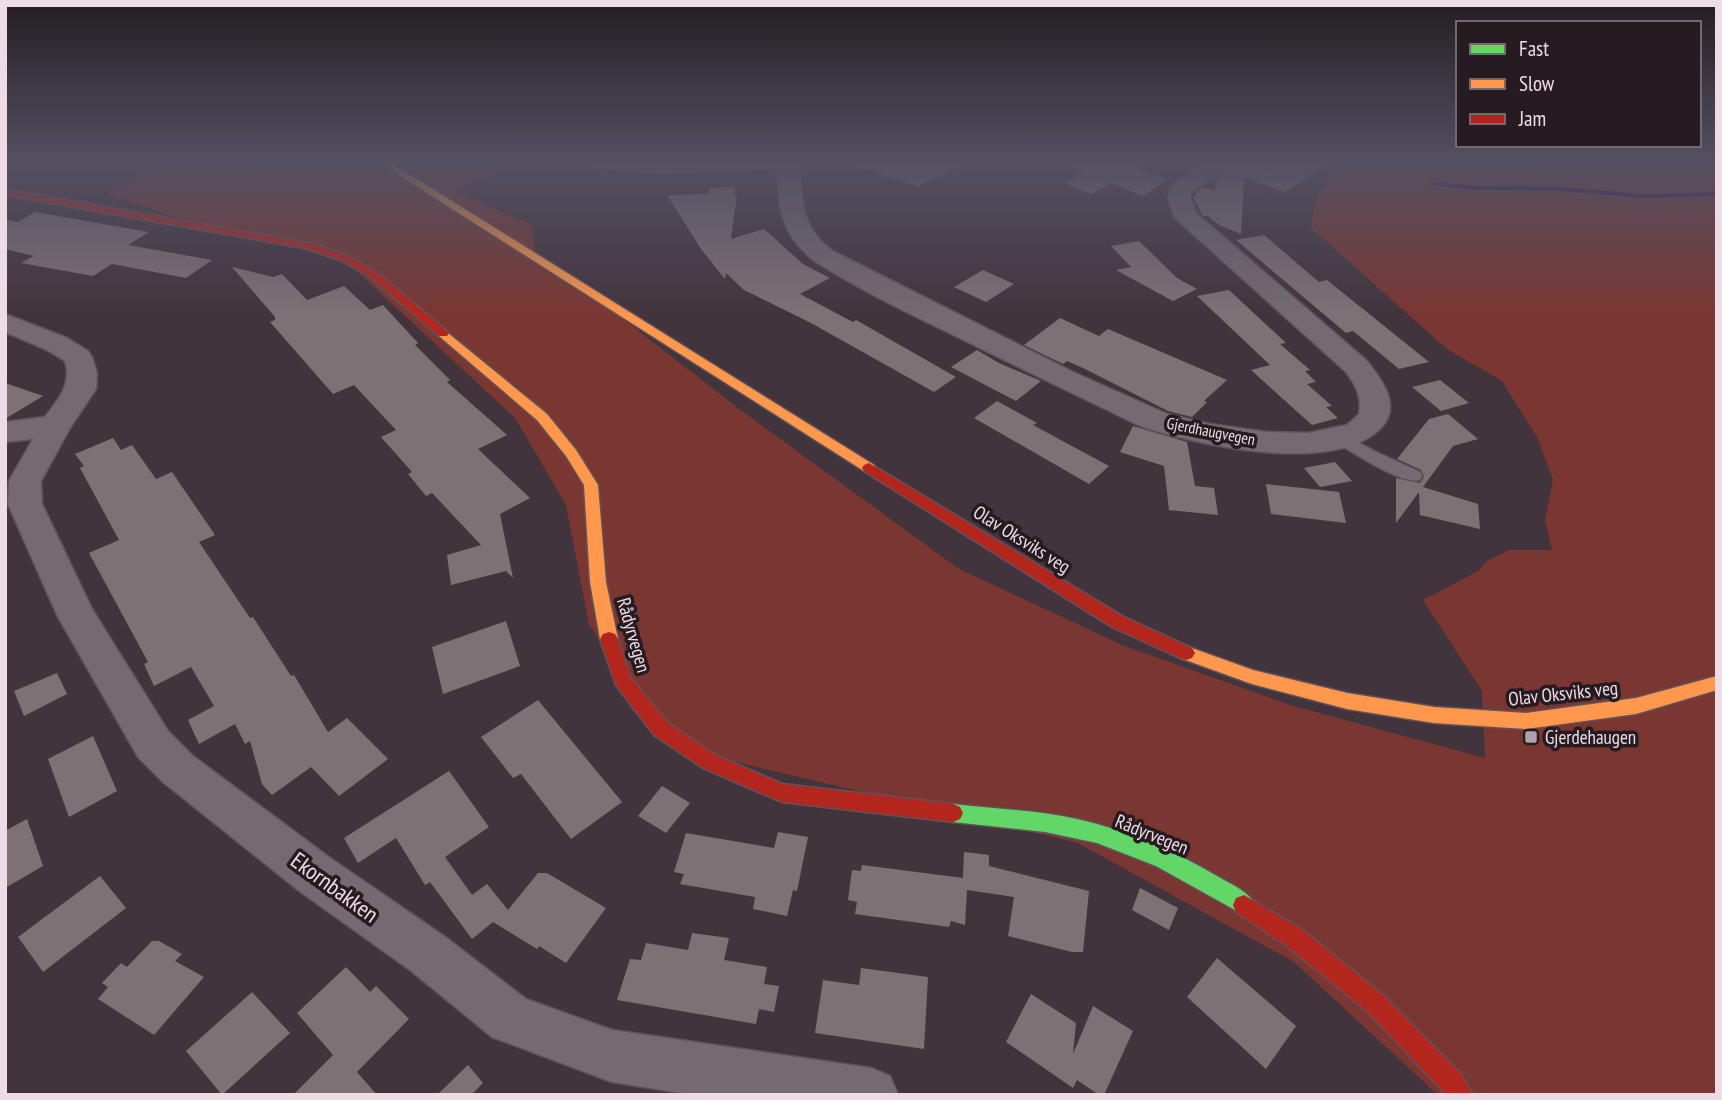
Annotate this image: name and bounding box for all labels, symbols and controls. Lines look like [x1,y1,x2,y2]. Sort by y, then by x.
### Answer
legend [1456,21,1701,147]
text: Fast [1519,35,1549,62]
text: Slow [1519,70,1555,97]
text: Jam [1518,105,1546,132]
street label: Gjerdhaugvegen [1165,413,1257,449]
street label: Olav Oksviks veg [969,500,1075,578]
street label: Rådyrvegen [612,595,656,675]
street label: Olav Oksviks veg [1507,675,1619,711]
place label: Gjerdehaugen [1545,725,1636,749]
marker: Gjerdehaugen [1523,729,1539,745]
street label: Rådyrvegen [1112,808,1192,860]
street label: Ekornbakken [286,845,384,929]

